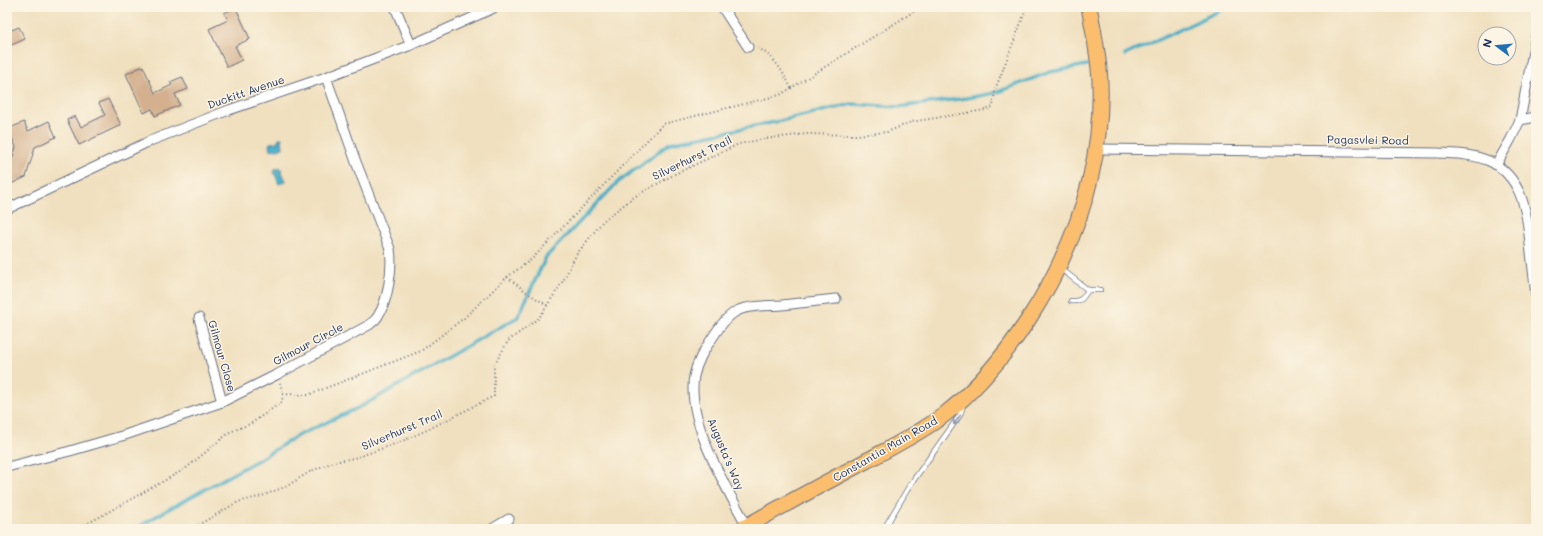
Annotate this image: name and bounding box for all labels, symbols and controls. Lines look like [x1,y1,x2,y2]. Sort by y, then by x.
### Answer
north arrow [1477,26,1517,66]
text: N [1479,37,1495,49]
street label: Duckitt Avenue [205,71,287,112]
street label: Pagasvlei Road [1327,131,1409,148]
street label: Silverhurst Trail [650,132,734,183]
street label: Gilmour Close [205,318,240,394]
street label: Gilmour Circle [270,319,346,368]
street label: Silverhurst Trail [359,406,445,453]
street label: Constantia Main Road [830,413,940,485]
one-way arrow [953,414,961,425]
street label: Augusta's Way [705,416,748,492]

